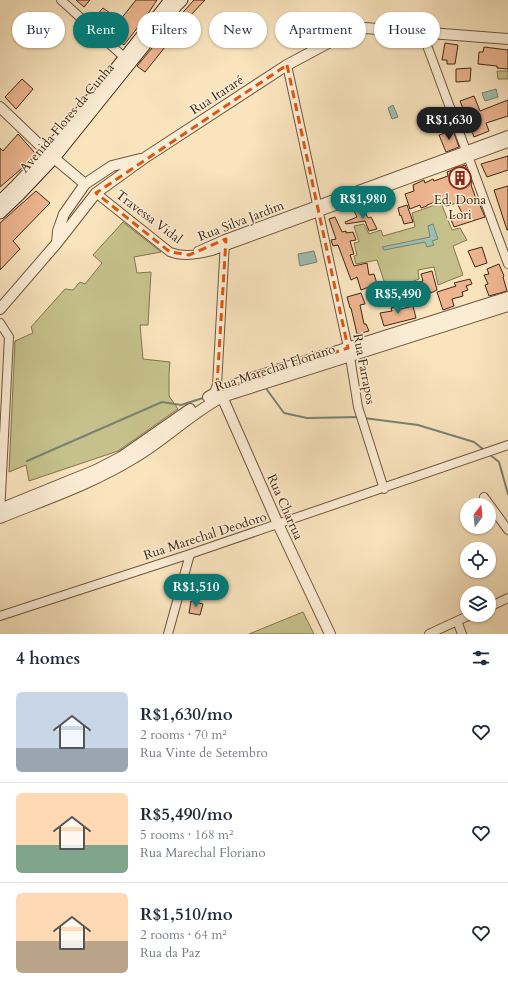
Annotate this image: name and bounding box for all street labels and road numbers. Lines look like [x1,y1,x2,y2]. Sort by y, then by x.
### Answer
street label: Avenida Flores da Cunha [16,59,119,177]
street label: Rua Itararé [187,71,247,119]
street label: Travessa Vidal [112,186,187,248]
street label: Rua Silva Jardim [195,196,287,246]
street label: Rua Farrapos [348,332,380,406]
street label: Rua Marechal Floriano [213,340,337,396]
street label: Rua Charrua [263,471,308,543]
street label: Rua Marechal Deodoro [141,508,269,564]

